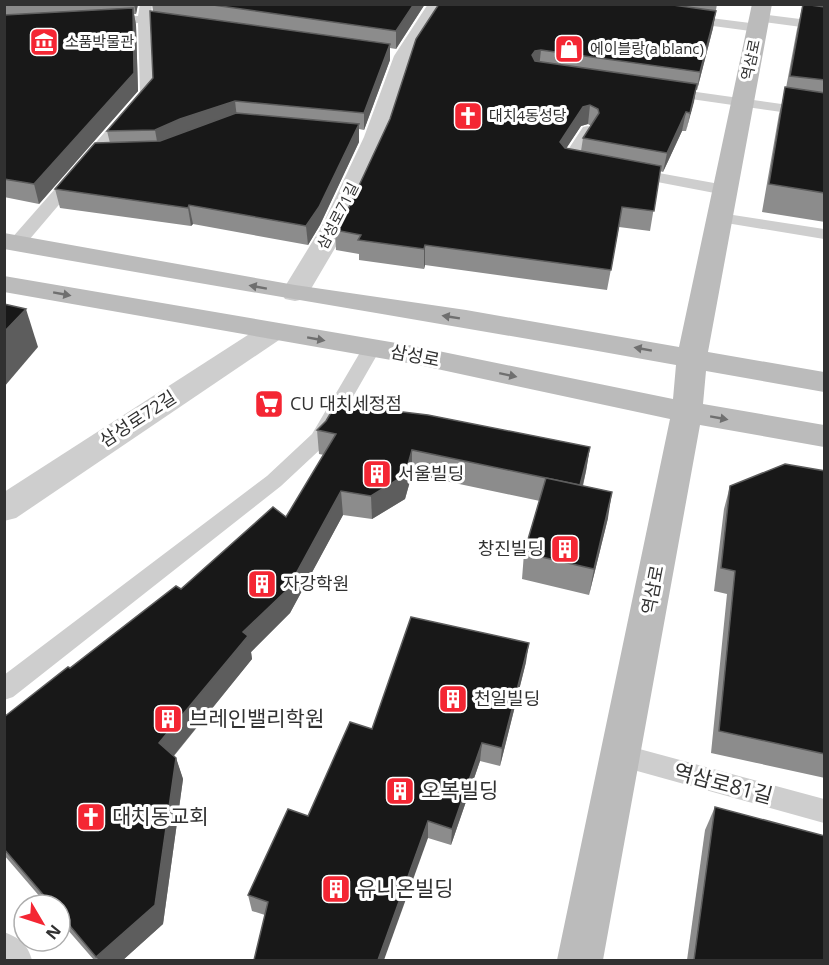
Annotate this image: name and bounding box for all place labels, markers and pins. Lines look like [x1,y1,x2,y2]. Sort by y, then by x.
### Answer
museum icon: 소품박물관 [28,26,60,58]
place label: 소품박물관 [65,31,134,51]
shop icon: 에이블랑(a blanc) [553,33,585,65]
place label: 에이블랑(a blanc) [590,38,704,58]
church icon: 대치4동성당 [452,100,484,132]
place label: 대치4동성당 [489,105,567,125]
supermarket icon: CU 대치세정점 [253,388,285,420]
place label: CU 대치세정점 [290,391,402,415]
building icon: 서울빌딩 [361,458,393,490]
place label: 서울빌딩 [398,461,464,485]
building icon: 창진빌딩 [549,533,581,565]
place label: 창진빌딩 [478,536,544,560]
building icon: 자강학원 [246,568,278,600]
place label: 자강학원 [283,571,349,595]
building icon: 천일빌딩 [437,683,469,715]
place label: 천일빌딩 [474,686,540,710]
building icon: 브레인밸리학원 [152,703,184,735]
place label: 브레인밸리학원 [189,704,324,732]
building icon: 오복빌딩 [384,775,416,807]
place label: 오복빌딩 [421,776,498,804]
church icon: 대치동교회 [75,801,107,833]
place label: 대치동교회 [112,802,209,830]
building icon: 유니온빌딩 [320,873,352,905]
place label: 유니온빌딩 [357,874,454,902]

